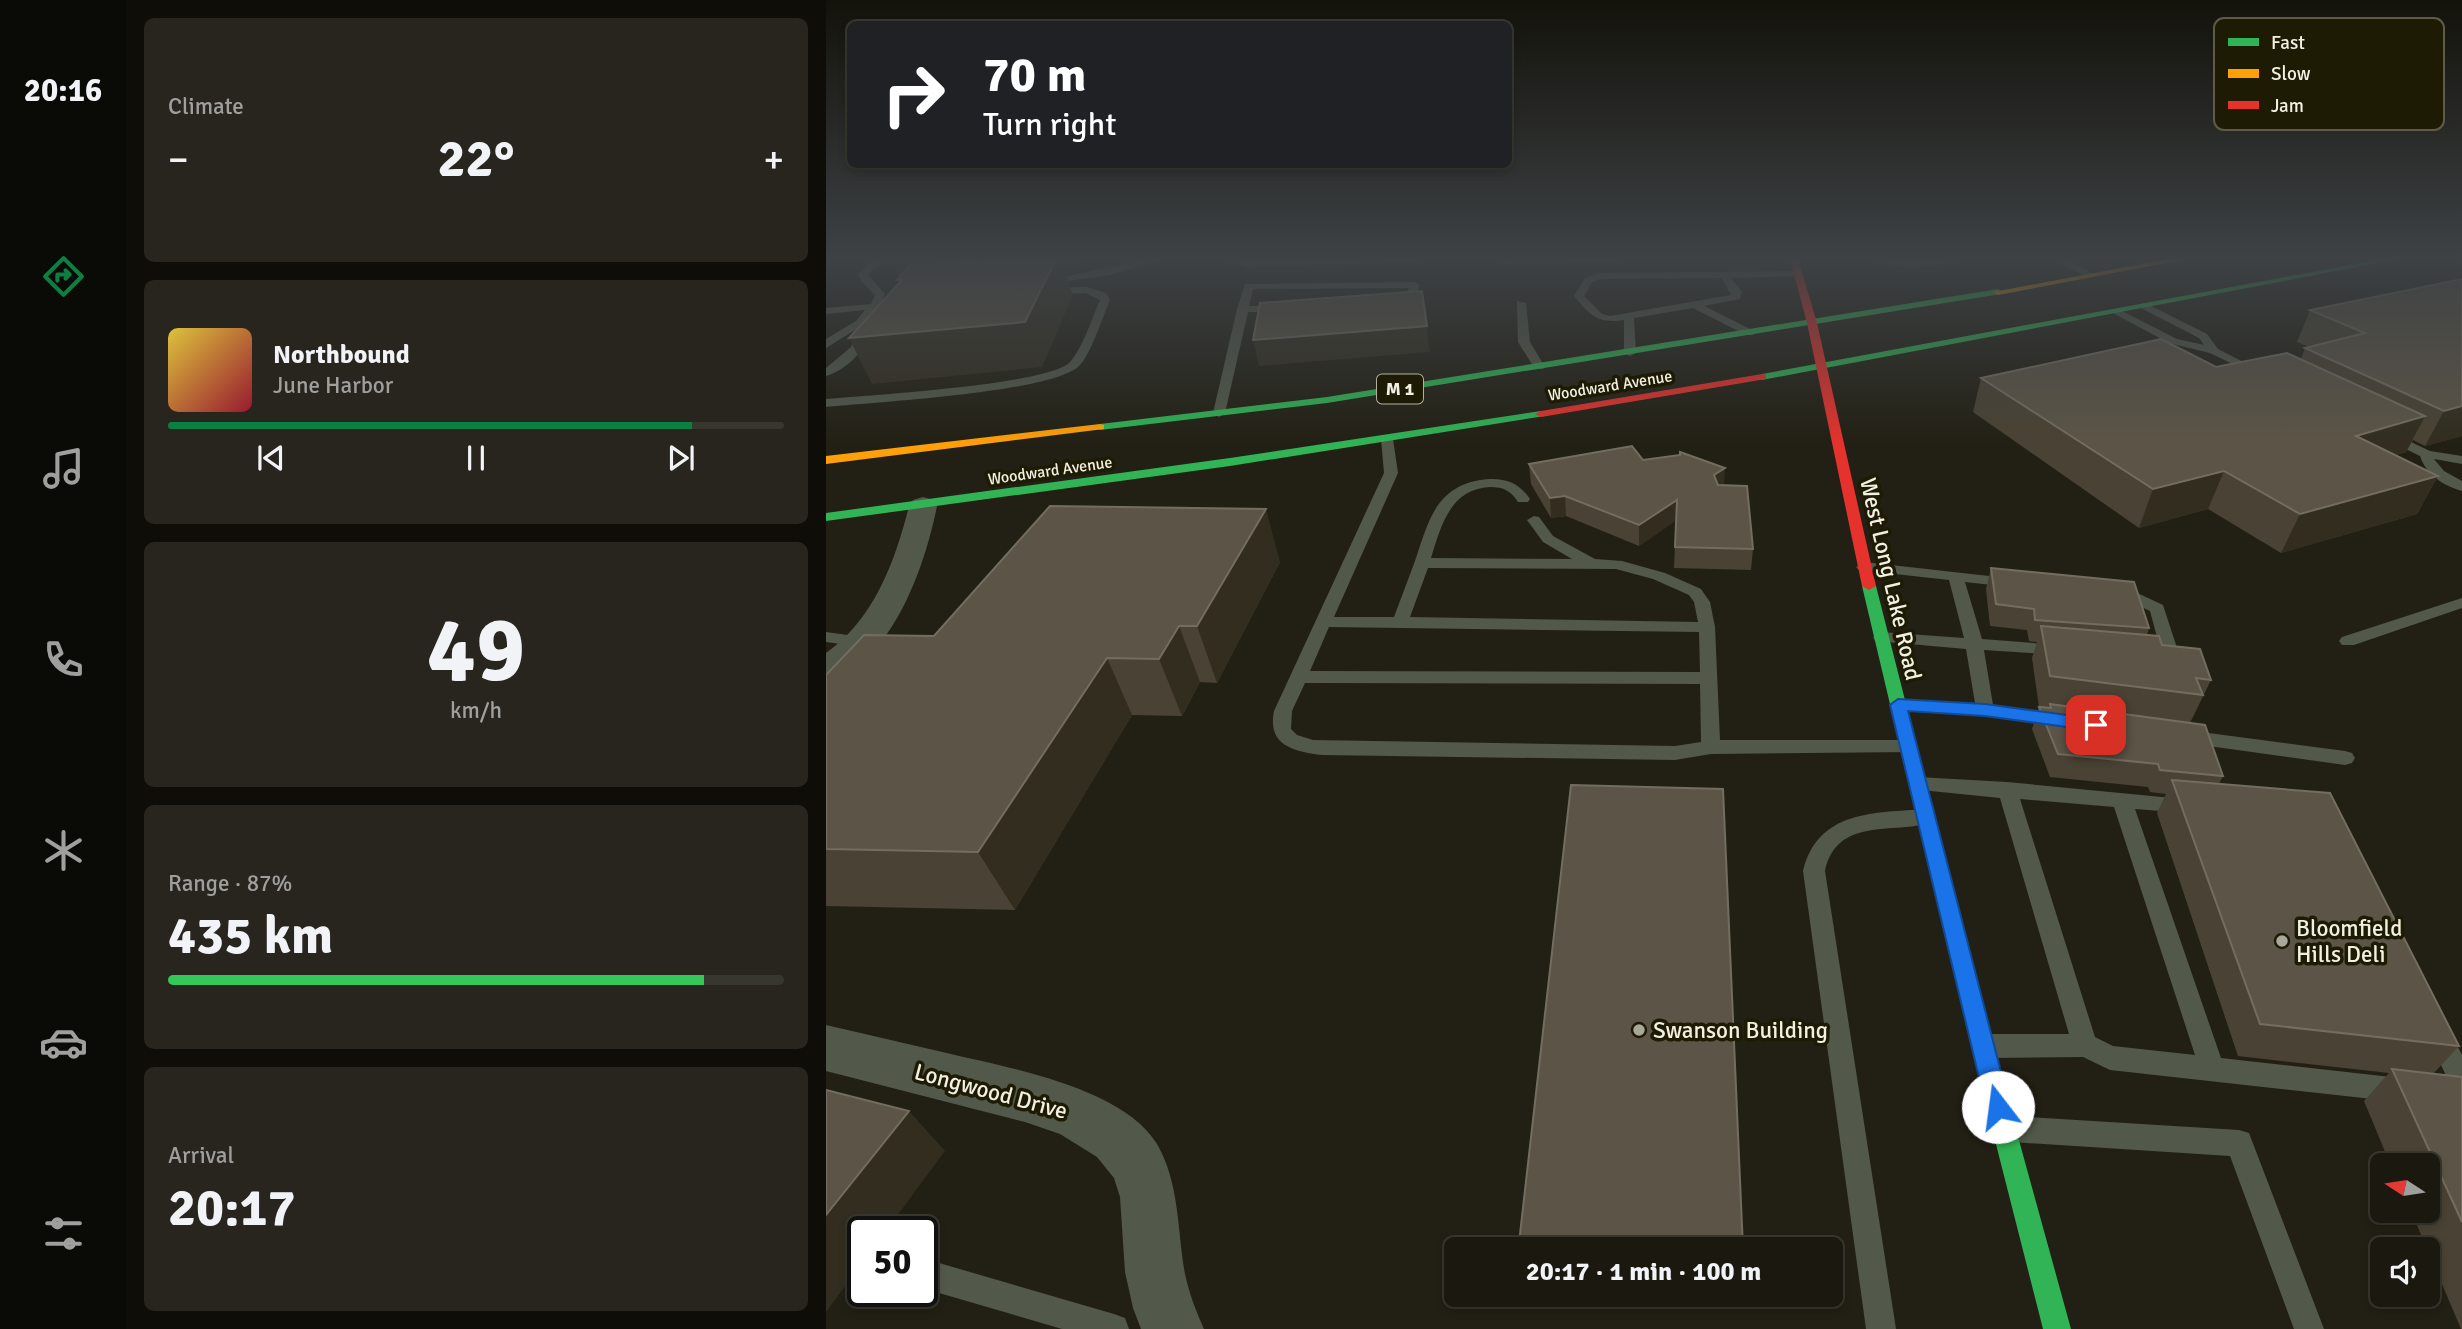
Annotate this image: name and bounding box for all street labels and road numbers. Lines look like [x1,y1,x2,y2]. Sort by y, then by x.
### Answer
street label: Woodward Avenue [1547,366,1674,406]
road number: M 1 [1377,374,1423,404]
street label: Woodward Avenue [987,452,1114,490]
street label: West Long Lake Road [1853,475,1928,683]
street label: Longwood Drive [911,1057,1070,1126]

